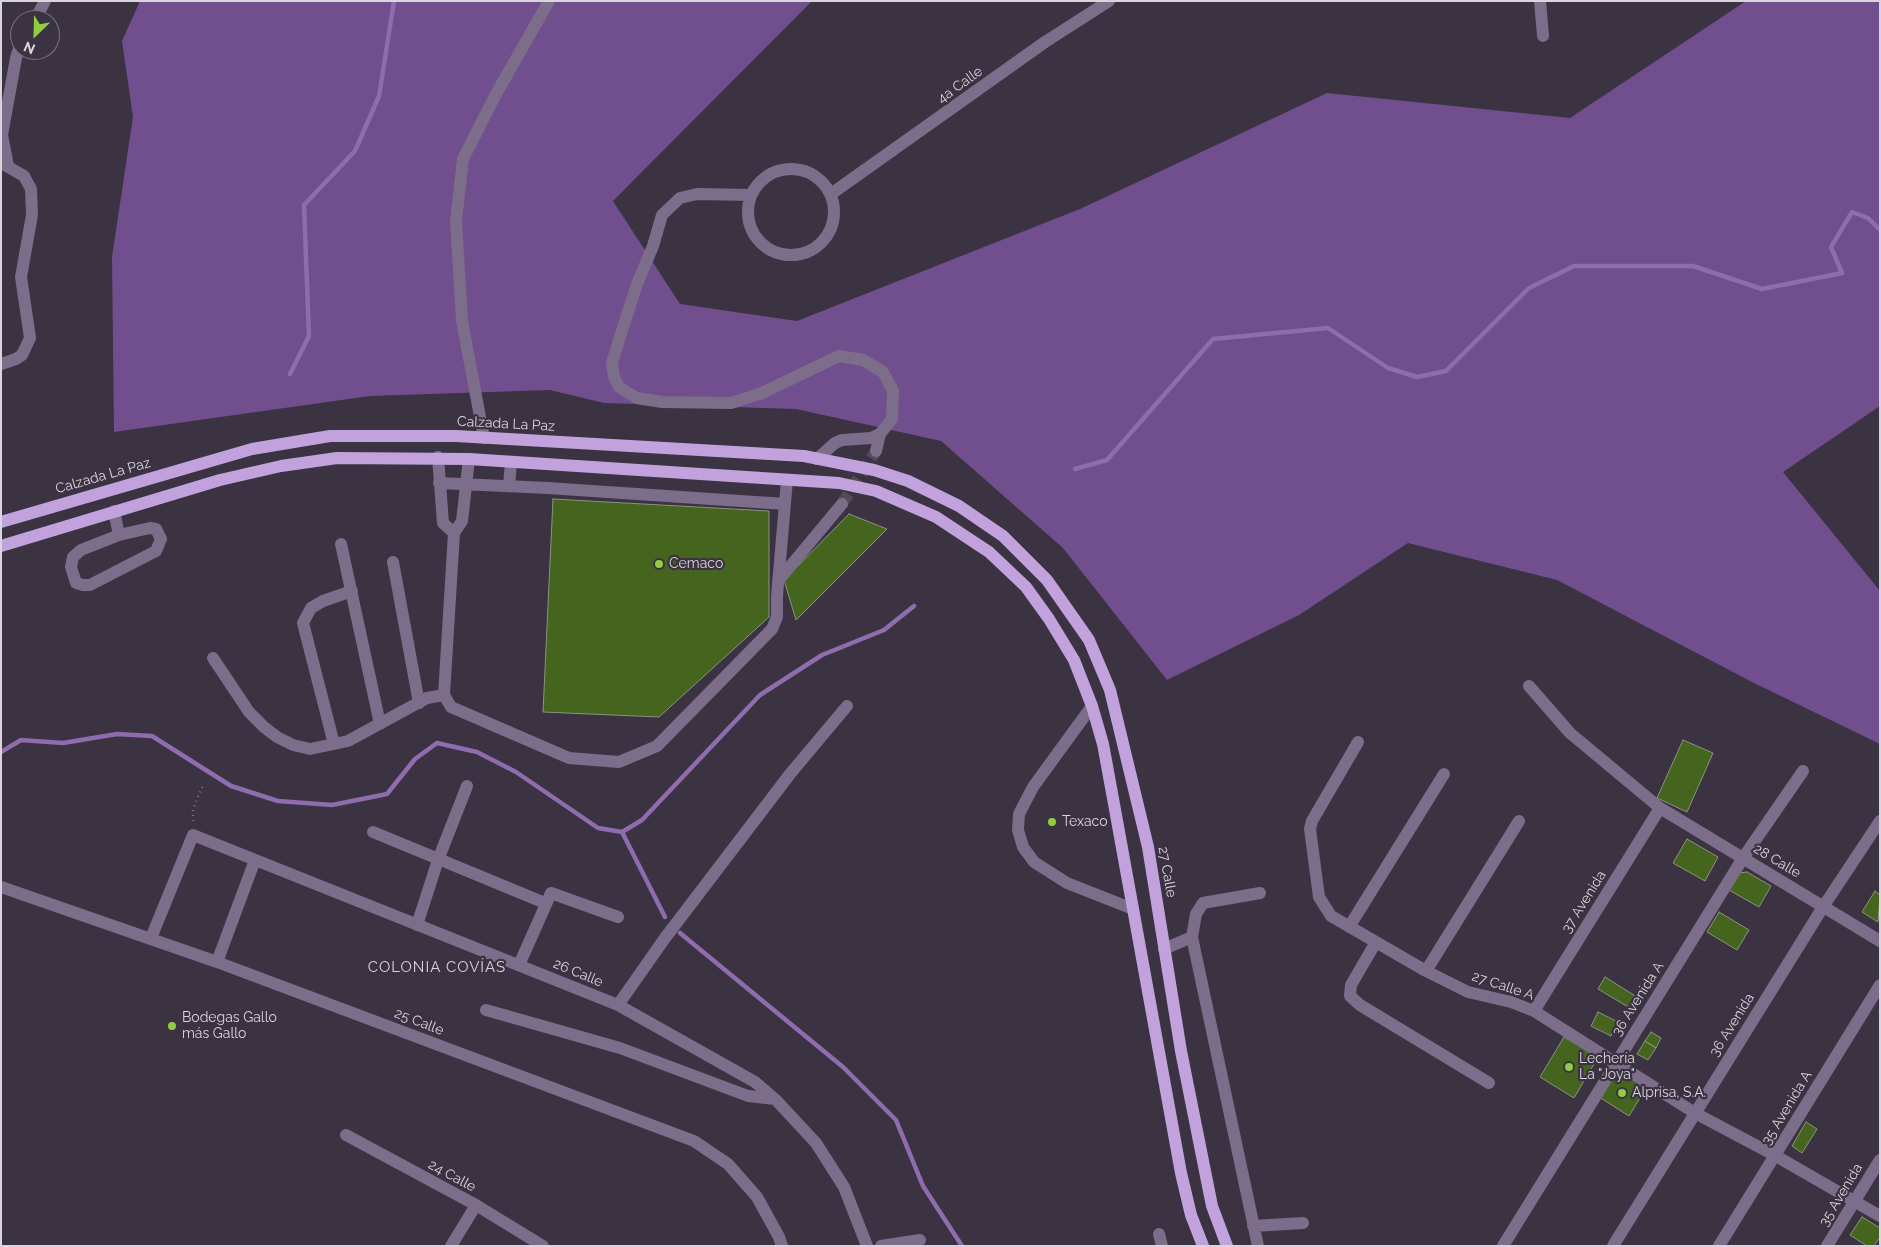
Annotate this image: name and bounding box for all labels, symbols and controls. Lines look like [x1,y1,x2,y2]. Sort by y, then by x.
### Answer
north arrow [10,10,60,60]
text: N [21,38,37,57]
street label: 4a Calle [934,63,986,107]
street label: Calzada La Paz [457,413,555,435]
street label: Calzada La Paz [54,454,152,498]
place label: Cemaco [669,556,723,572]
marker: Cemaco [653,558,665,570]
place label: Texaco [1062,814,1107,830]
marker: Texaco [1046,816,1058,828]
street label: 28 Calle [1750,840,1804,882]
street label: 27 Calle [1154,845,1180,899]
street label: 37 Avenida [1558,868,1610,936]
street label: 26 Calle [551,955,605,991]
district label: COLONIA COVÍAS [366,958,508,976]
street label: 36 Avenida A [1608,959,1668,1039]
street label: 27 Calle A [1470,968,1536,1004]
street label: 36 Avenida [1706,990,1758,1060]
street label: 25 Calle [392,1005,446,1039]
place label: Bodegas Gallo más Gallo [182,1010,277,1042]
marker: Bodegas Gallo más Gallo [166,1020,178,1032]
place label: Lechería La "Joya" [1579,1051,1635,1084]
marker: Lechería La "Joya" [1563,1061,1575,1073]
street label: 35 Avenida A [1758,1068,1816,1148]
place label: Alprisa, S.A. [1632,1085,1706,1101]
marker: Alprisa, S.A. [1616,1087,1628,1099]
street label: 24 Calle [425,1156,479,1196]
street label: 35 Avenida [1816,1160,1866,1230]

